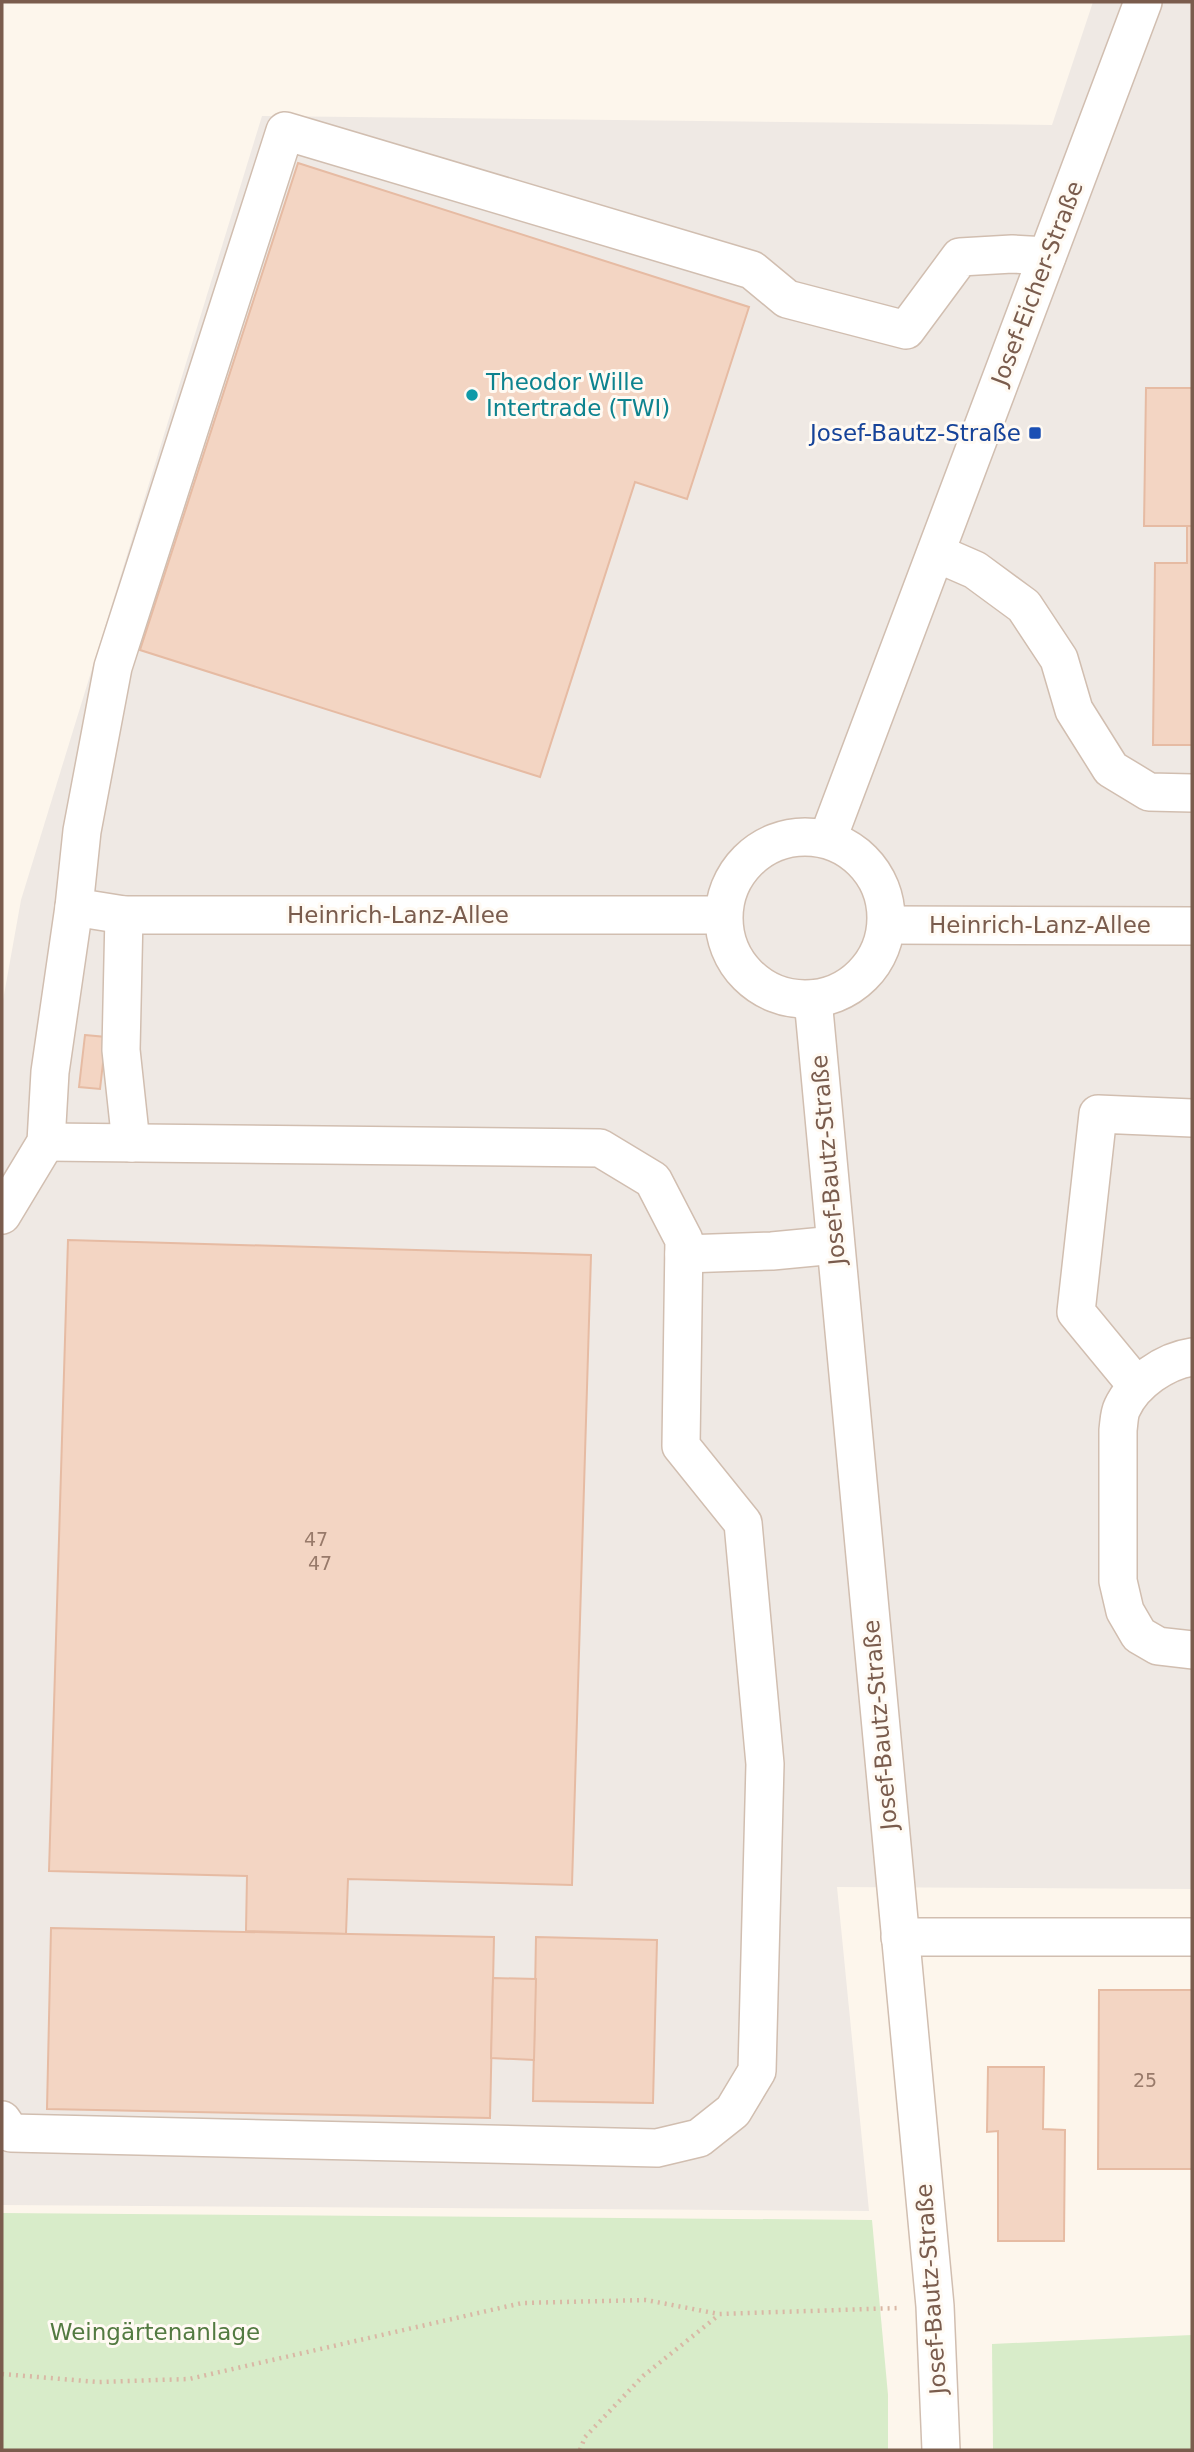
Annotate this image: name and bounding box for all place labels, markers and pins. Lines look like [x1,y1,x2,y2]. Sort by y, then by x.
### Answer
place label: Theodor Wille Intertrade (TWI) [485,369,670,421]
marker: Theodor Wille Intertrade (TWI) [464,387,480,403]
place label: Josef-Bautz-Straße [808,420,1021,446]
marker: Josef-Bautz-Straße [1027,425,1043,441]

